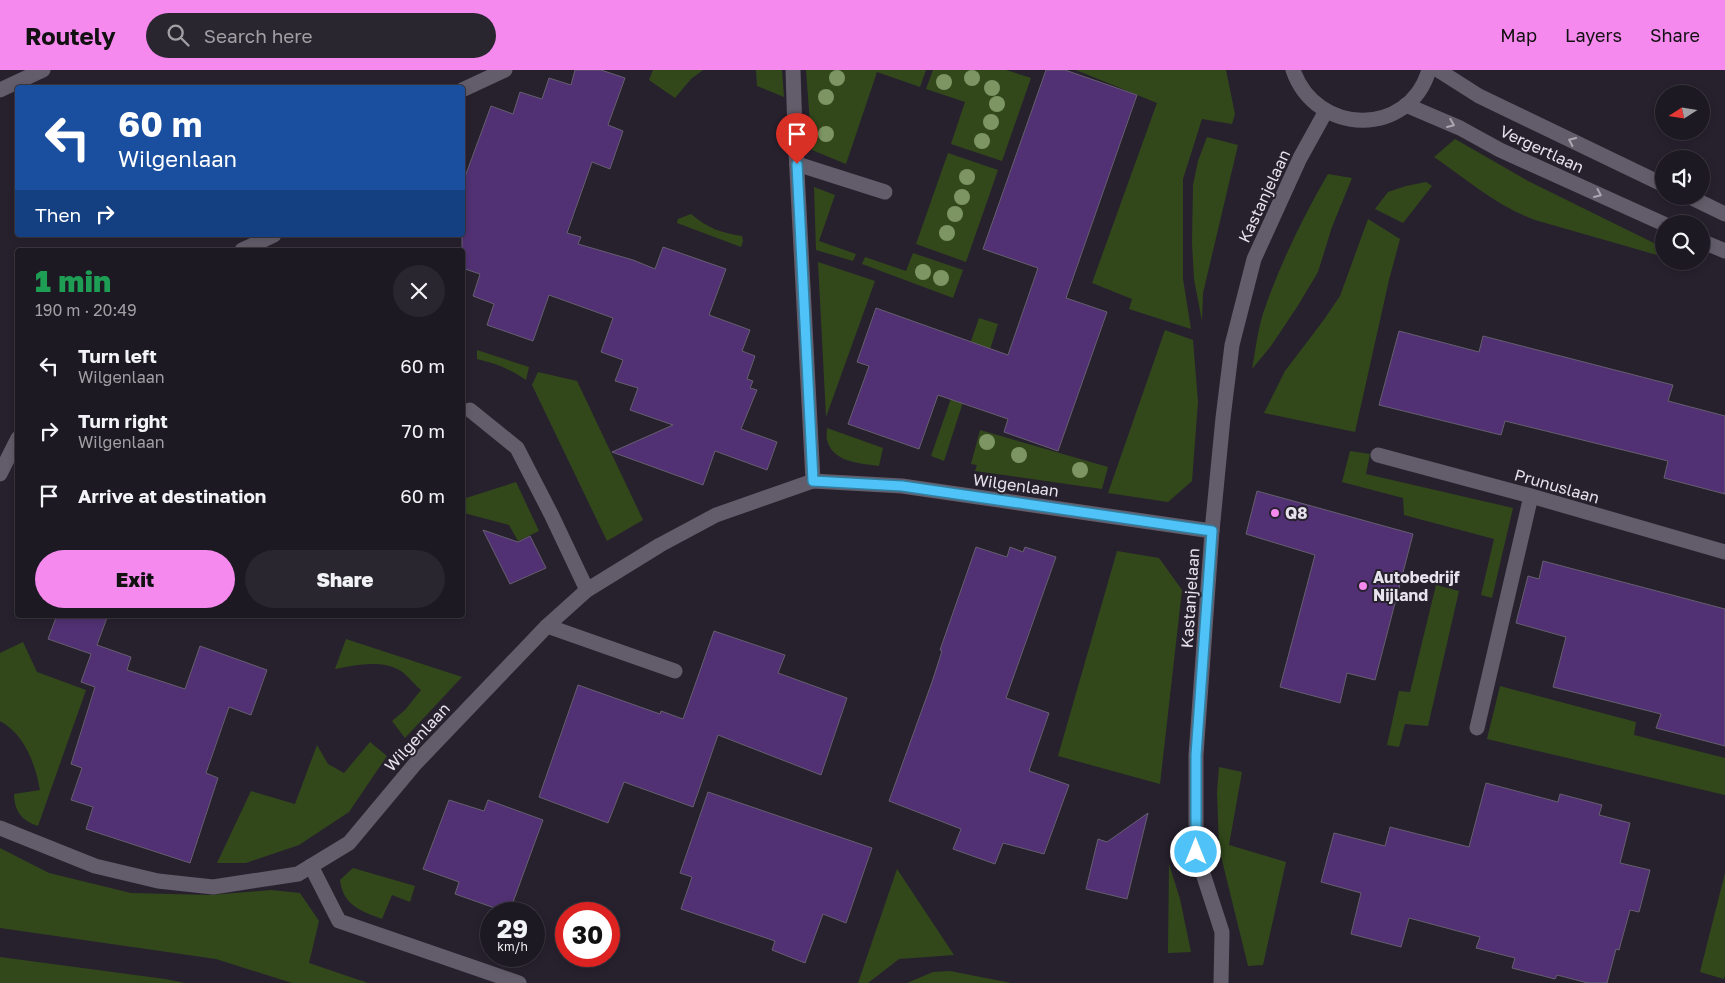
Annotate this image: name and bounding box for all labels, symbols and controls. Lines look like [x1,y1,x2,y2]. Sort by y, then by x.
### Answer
search box [146,13,496,58]
text: Routely [25,21,116,50]
icon: search [164,21,192,49]
text: Search here [204,24,313,47]
text: Map [1500,24,1537,46]
text: Layers [1565,24,1622,46]
text: Share [1650,24,1700,46]
north arrow [1655,85,1710,140]
map controls [1655,85,1710,270]
text: 60 m [118,103,202,145]
icon: left [35,105,100,170]
pin [776,113,818,164]
one-way arrow [1446,118,1455,129]
icon: arrive [783,120,811,148]
street label: Vergertlaan [1497,121,1587,177]
one-way arrow [1568,137,1577,147]
text: Wilgenlaan [118,145,237,172]
street label: Kastanjelaan [1234,146,1294,246]
button: sound [1655,150,1710,205]
one-way arrow [1592,187,1601,197]
icon: right [91,200,119,228]
text: Then [35,203,81,226]
button: search [1655,215,1710,270]
text: 1 min [35,263,111,299]
button: close [393,265,445,317]
text: 190 m · 20:49 [35,300,137,320]
text: Turn left [78,344,157,367]
icon: left [35,352,63,380]
text: 60 m [400,354,445,377]
text: Wilgenlaan [78,367,165,387]
text: Turn right [78,409,168,432]
icon: right [35,417,63,445]
text: 70 m [402,419,445,442]
text: Wilgenlaan [78,432,165,452]
street label: Prunuslaan [1512,464,1602,508]
street label: Wilgenlaan [972,469,1060,501]
icon: arrive [35,482,63,510]
text: Arrive at destination [78,484,266,507]
text: 60 m [400,484,445,507]
place label: Q8 [1285,503,1308,523]
marker: Q8 [1269,507,1281,519]
street label: Kastanjelaan [1177,547,1203,649]
button: Exit [35,550,235,608]
button: Share [245,550,445,608]
place label: Autobedrijf Nijland [1373,567,1460,605]
marker: Autobedrijf Nijland [1357,580,1369,592]
street label: Wilgenlaan [380,699,454,775]
position arrow [1169,825,1221,877]
speed limit sign: 30 [555,902,620,967]
text: 29 [497,913,528,944]
text: km/h [497,939,528,954]

